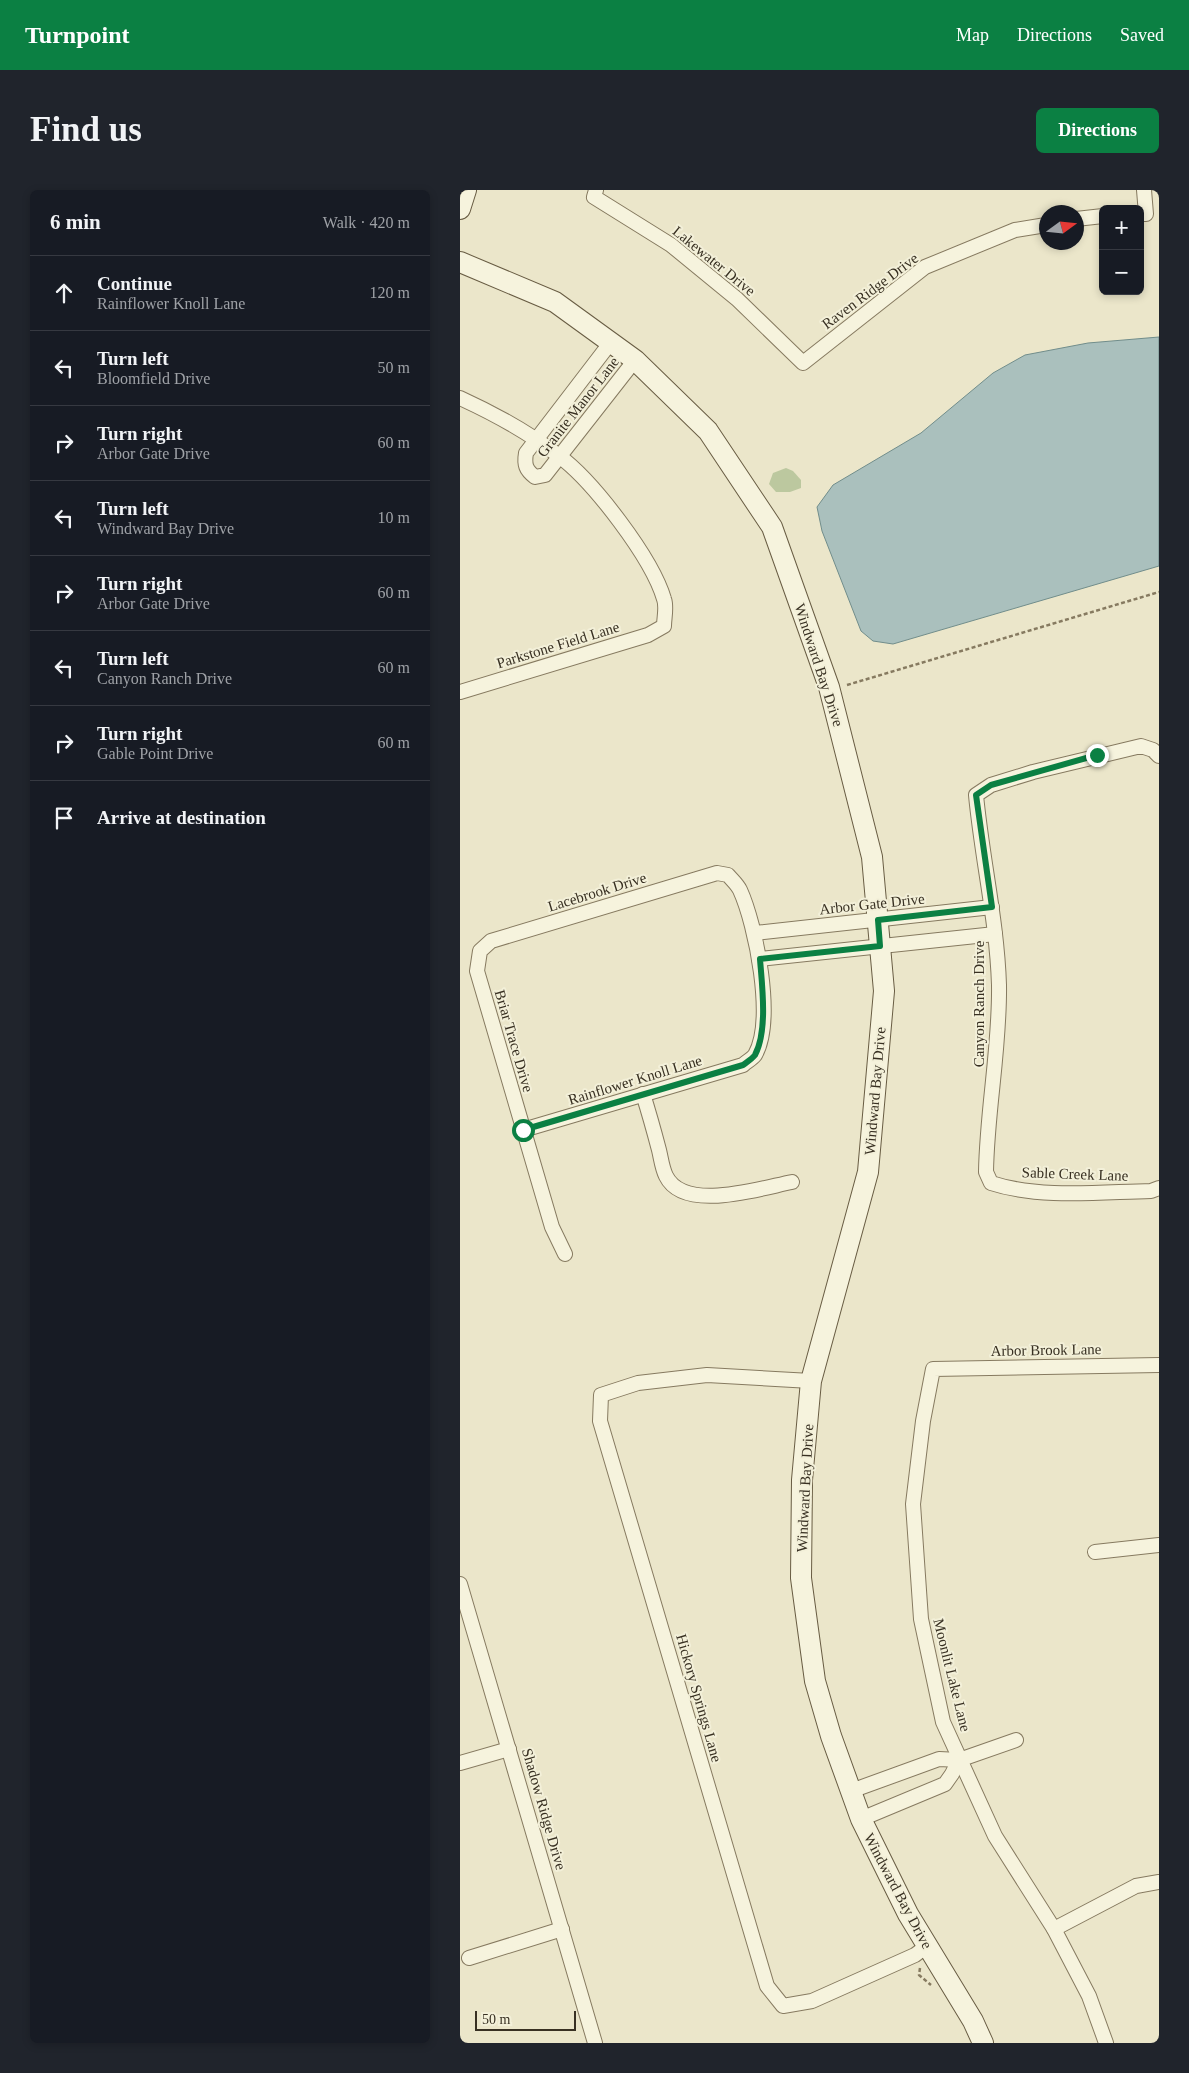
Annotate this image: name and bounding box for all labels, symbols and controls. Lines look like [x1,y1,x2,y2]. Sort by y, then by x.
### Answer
text: Turnpoint [25,22,130,48]
text: Map [956,25,989,45]
text: Directions [1017,25,1092,45]
text: Saved [1120,25,1164,45]
button: Directions [1036,108,1159,153]
text: Find us [30,110,142,149]
north arrow [1039,205,1084,250]
map controls [1099,205,1144,295]
button: + [1099,205,1144,250]
text: 6 min [50,210,101,234]
text: Walk · 420 m [323,214,410,231]
street label: Lakewater Drive [670,223,759,299]
street label: Raven Ridge Drive [819,250,921,332]
button: − [1099,250,1144,295]
text: Continue [97,273,172,294]
icon: ahead [50,279,78,307]
text: 120 m [370,284,410,301]
text: Rainflower Knoll Lane [97,295,245,312]
text: Turn left [97,348,169,369]
icon: left [50,354,78,382]
street label: Granite Manor Lane [534,354,622,460]
text: 50 m [378,359,410,376]
text: Bloomfield Drive [97,370,210,387]
text: Turn right [97,423,182,444]
icon: right [50,429,78,457]
text: 60 m [378,434,410,451]
text: Arbor Gate Drive [97,445,210,462]
text: Turn left [97,498,169,519]
icon: left [50,504,78,532]
text: 10 m [378,509,410,526]
text: Windward Bay Drive [97,520,234,537]
text: Turn right [97,573,182,594]
icon: right [50,579,78,607]
text: 60 m [378,584,410,601]
text: Arbor Gate Drive [97,595,210,612]
street label: Windward Bay Drive [792,601,847,729]
street label: Parkstone Field Lane [495,619,622,671]
text: Turn left [97,648,169,669]
icon: left [50,654,78,682]
text: 60 m [378,659,410,676]
text: Canyon Ranch Drive [97,670,232,687]
text: Turn right [97,723,182,744]
icon: right [50,729,78,757]
text: 60 m [378,734,410,751]
route end [1086,744,1109,767]
text: Gable Point Drive [97,745,213,762]
icon: arrive [50,804,78,832]
text: Arrive at destination [97,807,266,828]
street label: Lacebrook Drive [546,869,648,915]
street label: Arbor Gate Drive [819,890,926,917]
street label: Canyon Ranch Drive [971,940,987,1067]
street label: Briar Trace Drive [492,988,536,1094]
street label: Windward Bay Drive [861,1026,889,1156]
street label: Rainflower Knoll Lane [566,1052,704,1108]
route start [512,1119,535,1142]
street label: Sable Creek Lane [1021,1164,1129,1184]
street label: Arbor Brook Lane [990,1341,1102,1359]
street label: Windward Bay Drive [794,1423,816,1553]
street label: Moonlit Lake Lane [930,1617,974,1733]
street label: Hickory Springs Lane [673,1632,725,1764]
street label: Shadow Ridge Drive [519,1746,569,1872]
street label: Windward Bay Drive [861,1831,935,1952]
scale bar [475,2008,576,2031]
text: 50 m [482,2012,510,2027]

